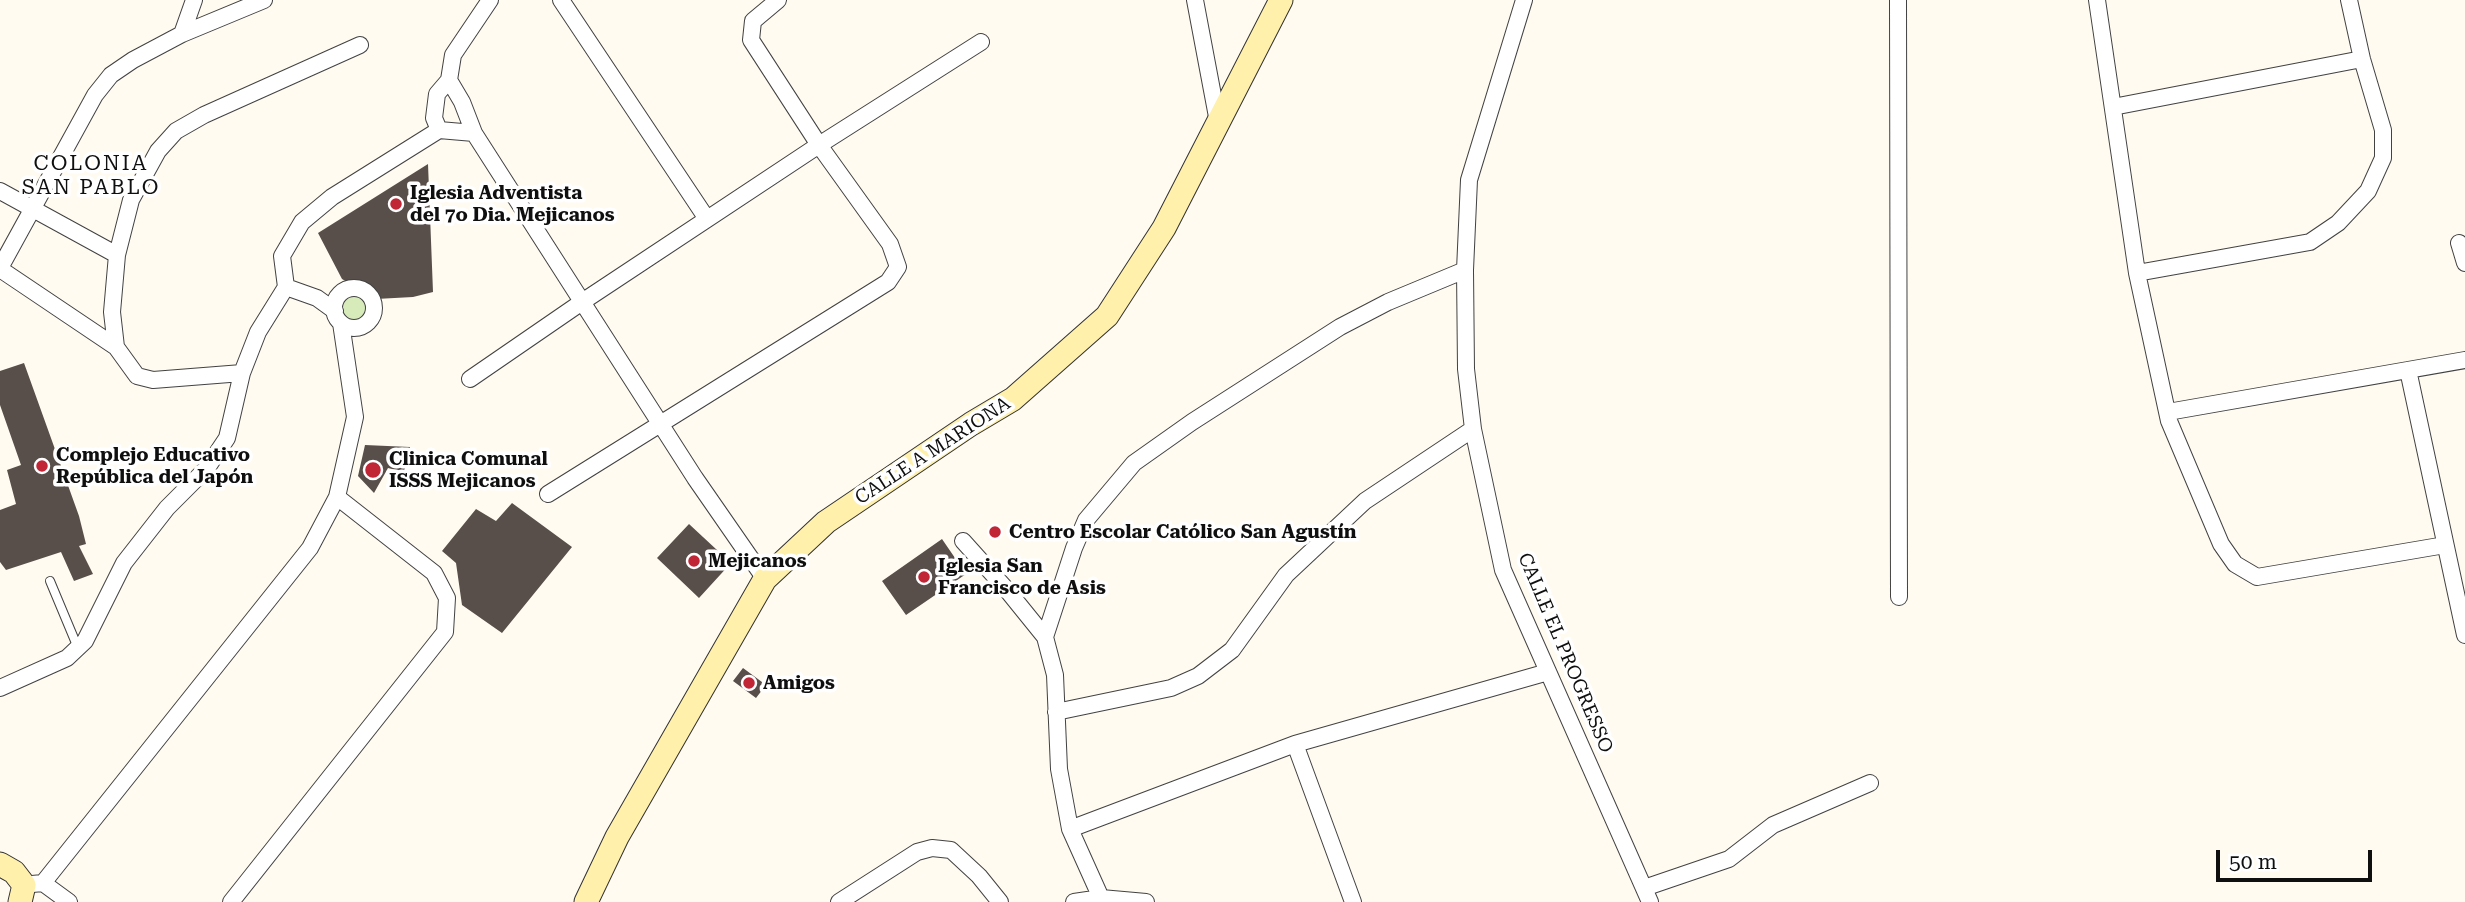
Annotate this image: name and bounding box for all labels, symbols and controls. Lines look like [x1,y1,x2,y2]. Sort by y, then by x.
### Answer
district label: COLONIA SAN PABLO [23,151,159,201]
place label: Iglesia Adventista del 7o Dia. Mejicanos [410,182,615,226]
marker: Iglesia Adventista del 7o Dia. Mejicanos [388,196,404,212]
street label: CALLE A MARIONA [851,392,1015,510]
place label: Complejo Educativo República del Japón [56,444,253,488]
place label: Clinica Comunal ISSS Mejicanos [389,448,548,492]
marker: Complejo Educativo República del Japón [34,458,50,474]
marker: Clinica Comunal ISSS Mejicanos [363,460,383,480]
place label: Centro Escolar Católico San Agustín [1009,521,1356,543]
marker: Centro Escolar Católico San Agustín [987,524,1003,540]
place label: Mejicanos [708,550,807,572]
street label: CALLE EL PROGRESSO [1513,550,1617,756]
marker: Mejicanos [686,553,702,569]
place label: Iglesia San Francisco de Asis [938,555,1106,599]
marker: Iglesia San Francisco de Asis [916,569,932,585]
place label: Amigos [763,672,835,694]
marker: Amigos [741,675,757,691]
scale bar [2220,836,2376,880]
text: 50 m [2229,850,2277,874]

